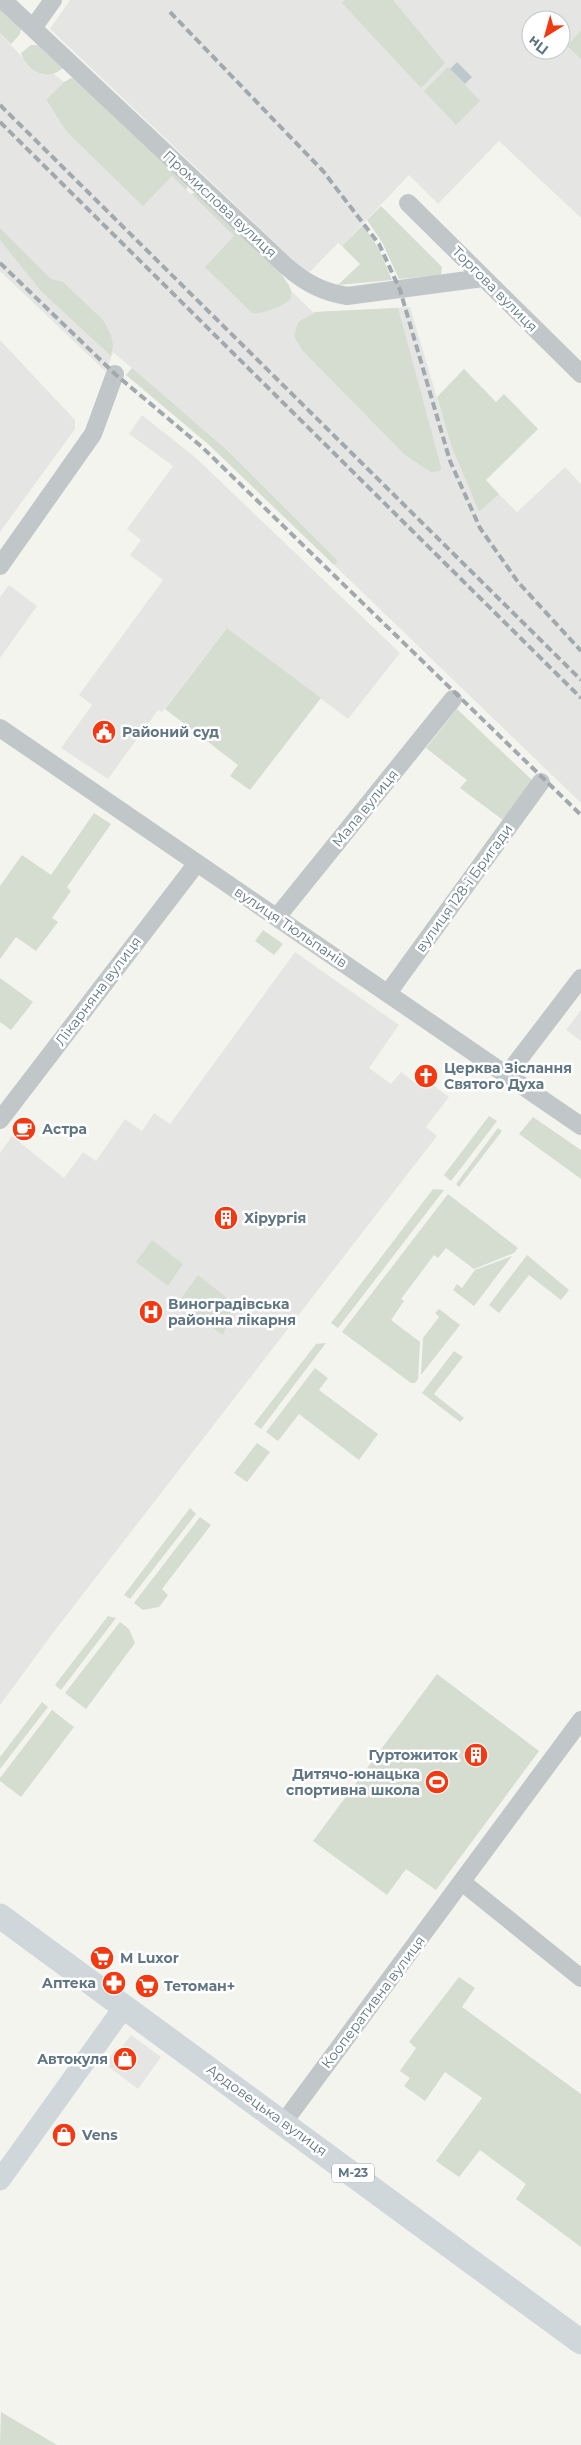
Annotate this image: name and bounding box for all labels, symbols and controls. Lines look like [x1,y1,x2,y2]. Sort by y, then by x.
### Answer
north arrow [521,10,571,60]
text: Пн [524,32,552,59]
street label: Промислова вулиця [159,147,281,261]
street label: Торгова вулиця [448,242,542,336]
public building icon: Районий суд [91,719,117,745]
place label: Районий суд [122,723,219,741]
street label: Мала вулиця [328,765,402,851]
street label: вулиця 128-ї Бригади [411,820,517,956]
street label: вулиця Тюльпанів [231,883,351,971]
street label: Лікарняна вулиця [51,933,145,1049]
place label: Церква Зіслання Святого Духа [444,1059,572,1093]
church icon: Церква Зіслання Святого Духа [413,1063,439,1089]
cafe icon: Астра [11,1116,37,1142]
place label: Астра [42,1120,87,1138]
building icon: Хірургія [213,1205,239,1231]
place label: Хірургія [244,1209,306,1227]
place label: Виноградівська районна лікарня [168,1295,296,1329]
hospital icon: Виноградівська районна лікарня [138,1299,164,1325]
building icon: Гуртожиток [463,1742,489,1768]
place label: Гуртожиток [368,1746,458,1764]
place label: Дитячо-юнацька спортивна школа [286,1765,420,1799]
sports icon: Дитячо-юнацька спортивна школа [424,1769,450,1795]
street label: Кооперативна вулиця [317,1932,429,2072]
supermarket icon: M Luxor [89,1945,115,1971]
place label: M Luxor [120,1949,179,1967]
pharmacy icon: Аптека [101,1970,127,1996]
supermarket icon: Тетоман+ [134,1973,160,1999]
place label: Аптека [42,1974,96,1992]
place label: Тетоман+ [164,1977,235,1995]
shop icon: Автокуля [112,2046,138,2072]
place label: Автокуля [37,2050,108,2068]
street label: Ардовецька вулиця [203,2060,331,2160]
shop icon: Vens [51,2122,77,2148]
place label: Vens [81,2126,118,2144]
road number: М-23 [332,2164,374,2182]

